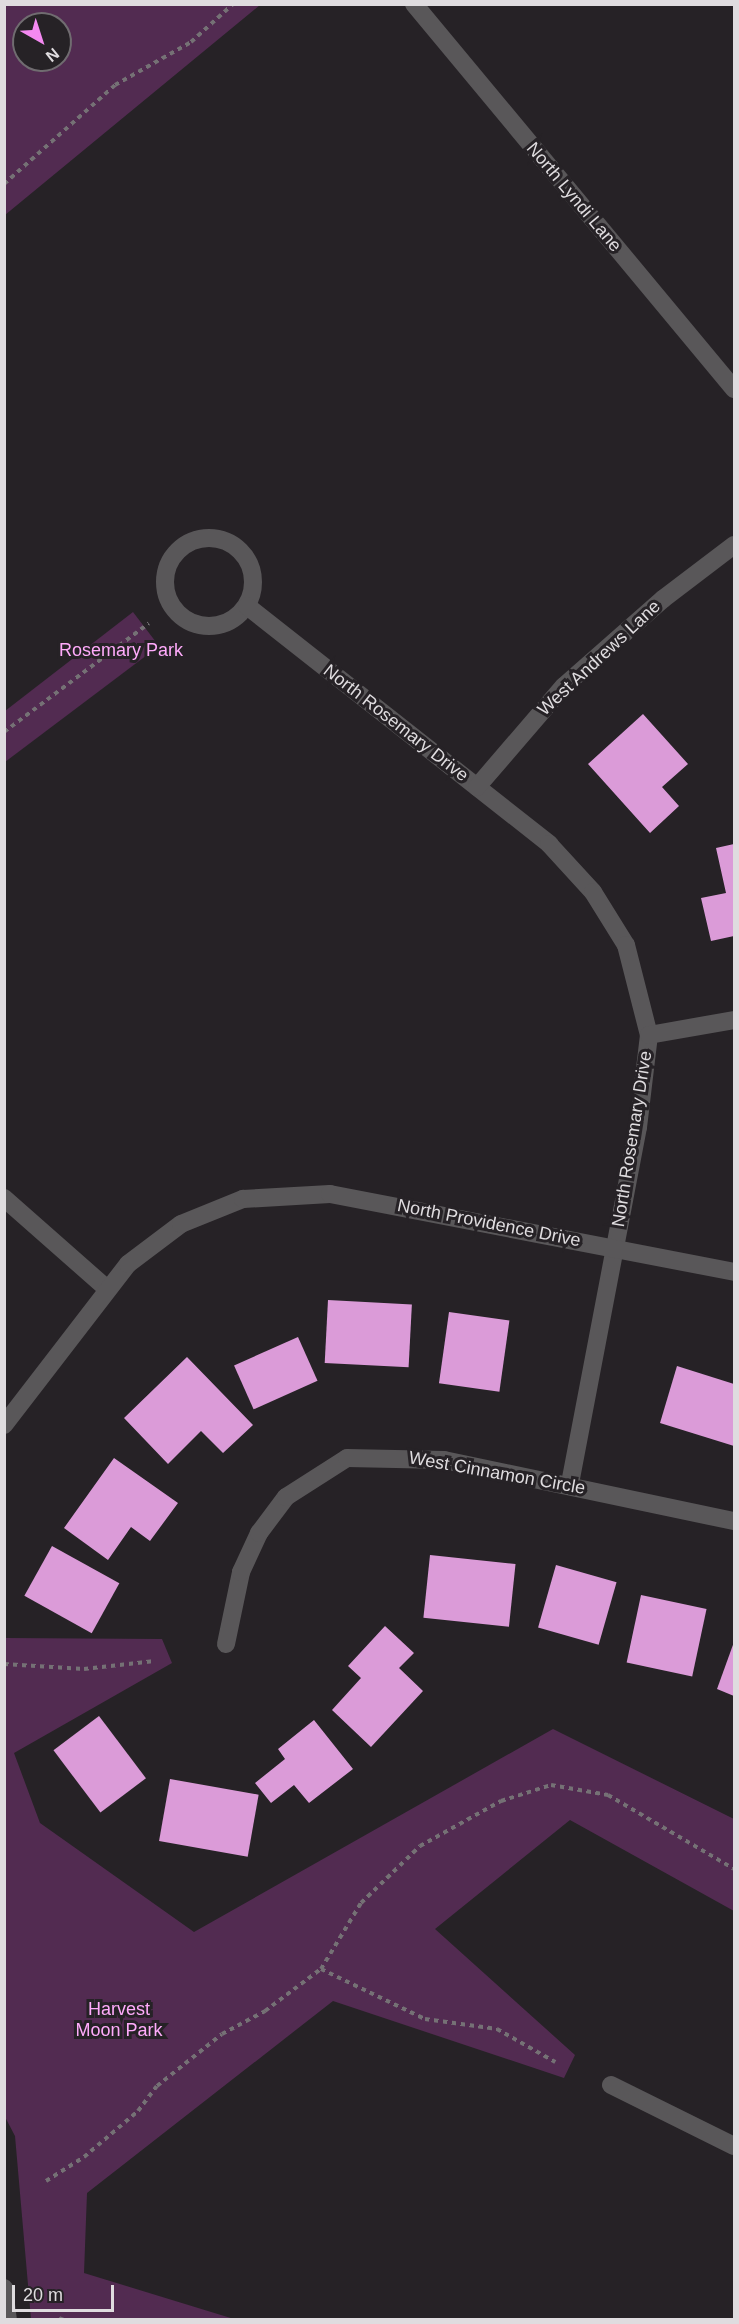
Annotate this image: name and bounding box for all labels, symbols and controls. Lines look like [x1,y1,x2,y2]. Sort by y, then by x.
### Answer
north arrow [12,12,72,72]
text: N [43,45,62,65]
street label: North Lyndi Lane [522,138,626,256]
street label: West Andrews Lane [533,595,665,721]
park label: Rosemary Park [59,639,183,661]
street label: North Rosemary Drive [319,660,473,786]
street label: North Rosemary Drive [607,1049,657,1229]
street label: North Providence Drive [396,1195,582,1251]
street label: West Cinnamon Circle [407,1447,587,1499]
park label: Harvest Moon Park [75,1999,163,2042]
scale bar [15,2273,117,2311]
text: 20 m [23,2285,63,2305]

